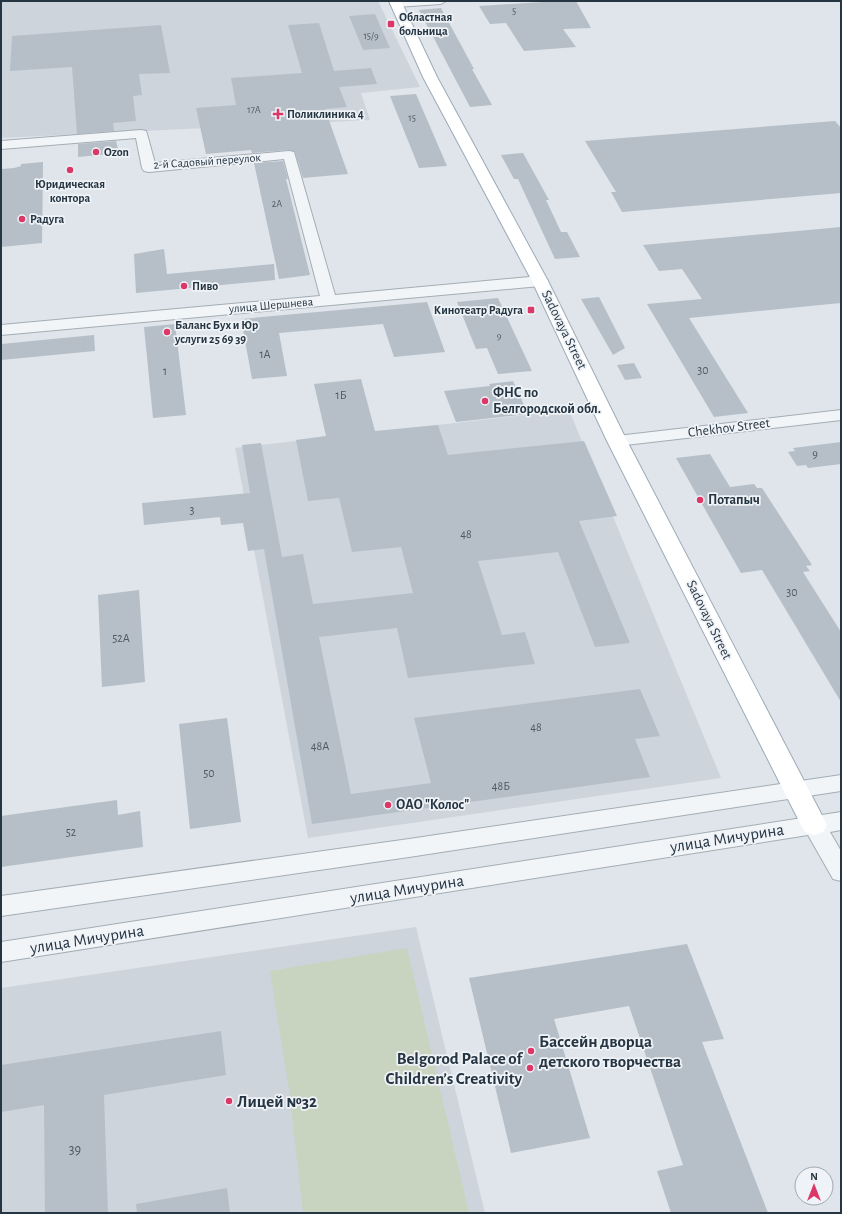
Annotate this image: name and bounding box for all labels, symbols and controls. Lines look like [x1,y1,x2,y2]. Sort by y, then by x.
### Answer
house number: 5 [512,6,516,16]
place label: Областная больница [399,11,452,37]
marker: Областная больница [386,19,396,29]
house number: 15/9 [363,31,379,41]
house number: 17А [247,105,261,115]
marker: Поликлиника 4 [272,108,284,120]
place label: Поликлиника 4 [287,108,364,120]
house number: 15 [408,113,416,123]
place label: Ozon [104,146,129,158]
marker: Ozon [91,147,101,157]
street label: 2-й Садовый переулок [153,151,262,172]
marker: Юридическая контора [65,165,75,175]
place label: Юридическая контора [35,178,105,204]
house number: 2А [272,199,282,209]
place label: Радуга [30,213,65,226]
marker: Радуга [17,214,27,224]
place label: Пиво [192,280,218,292]
marker: Пиво [179,281,189,291]
street label: Sadovaya Street [539,288,589,372]
street label: улица Шершнева [227,295,314,316]
place label: Кинотеатр Радуга [434,304,523,317]
marker: Кинотеатр Радуга [526,305,536,315]
place label: Баланс Бух и Юр услуги 25 69 39 [174,319,258,346]
marker: Баланс Бух и Юр услуги 25 69 39 [162,327,172,337]
house number: 9 [497,331,502,341]
house number: 1А [259,348,271,360]
house number: 30 [697,364,709,376]
house number: 1 [163,365,167,377]
place label: ФНС по Белгородской обл. [493,386,601,416]
house number: 1Б [336,389,347,401]
marker: ФНС по Белгородской обл. [480,396,490,406]
street label: Chekhov Street [687,416,771,440]
house number: 9 [812,448,818,460]
place label: Потапыч [708,493,760,507]
marker: Потапыч [695,495,705,505]
house number: 3 [190,504,195,516]
house number: 48 [460,528,472,540]
street label: Sadovaya Street [684,578,734,662]
house number: 30 [786,586,798,598]
house number: 52А [112,632,130,644]
house number: 48 [530,721,542,733]
house number: 48А [311,740,329,752]
house number: 50 [203,767,215,779]
house number: 48Б [492,780,510,792]
place label: ОАО "Колос" [396,798,469,812]
marker: ОАО "Колос" [383,800,393,810]
street label: улица Мичурина [668,821,786,857]
house number: 52 [66,826,77,838]
street label: улица Мичурина [348,872,466,908]
street label: улица Мичурина [28,922,146,958]
place label: Бассейн дворца детского творчества [539,1033,681,1070]
marker: Бассейн дворца детского творчества [526,1046,536,1056]
place label: Belgorod Palace of Children’s Creativity [385,1050,523,1088]
marker: Belgorod Palace of Children’s Creativity [525,1063,535,1073]
place label: Лицей №32 [237,1093,317,1110]
marker: Лицей №32 [224,1096,234,1106]
house number: 39 [69,1143,81,1157]
north arrow [794,1166,834,1206]
text: N [810,1171,818,1182]

